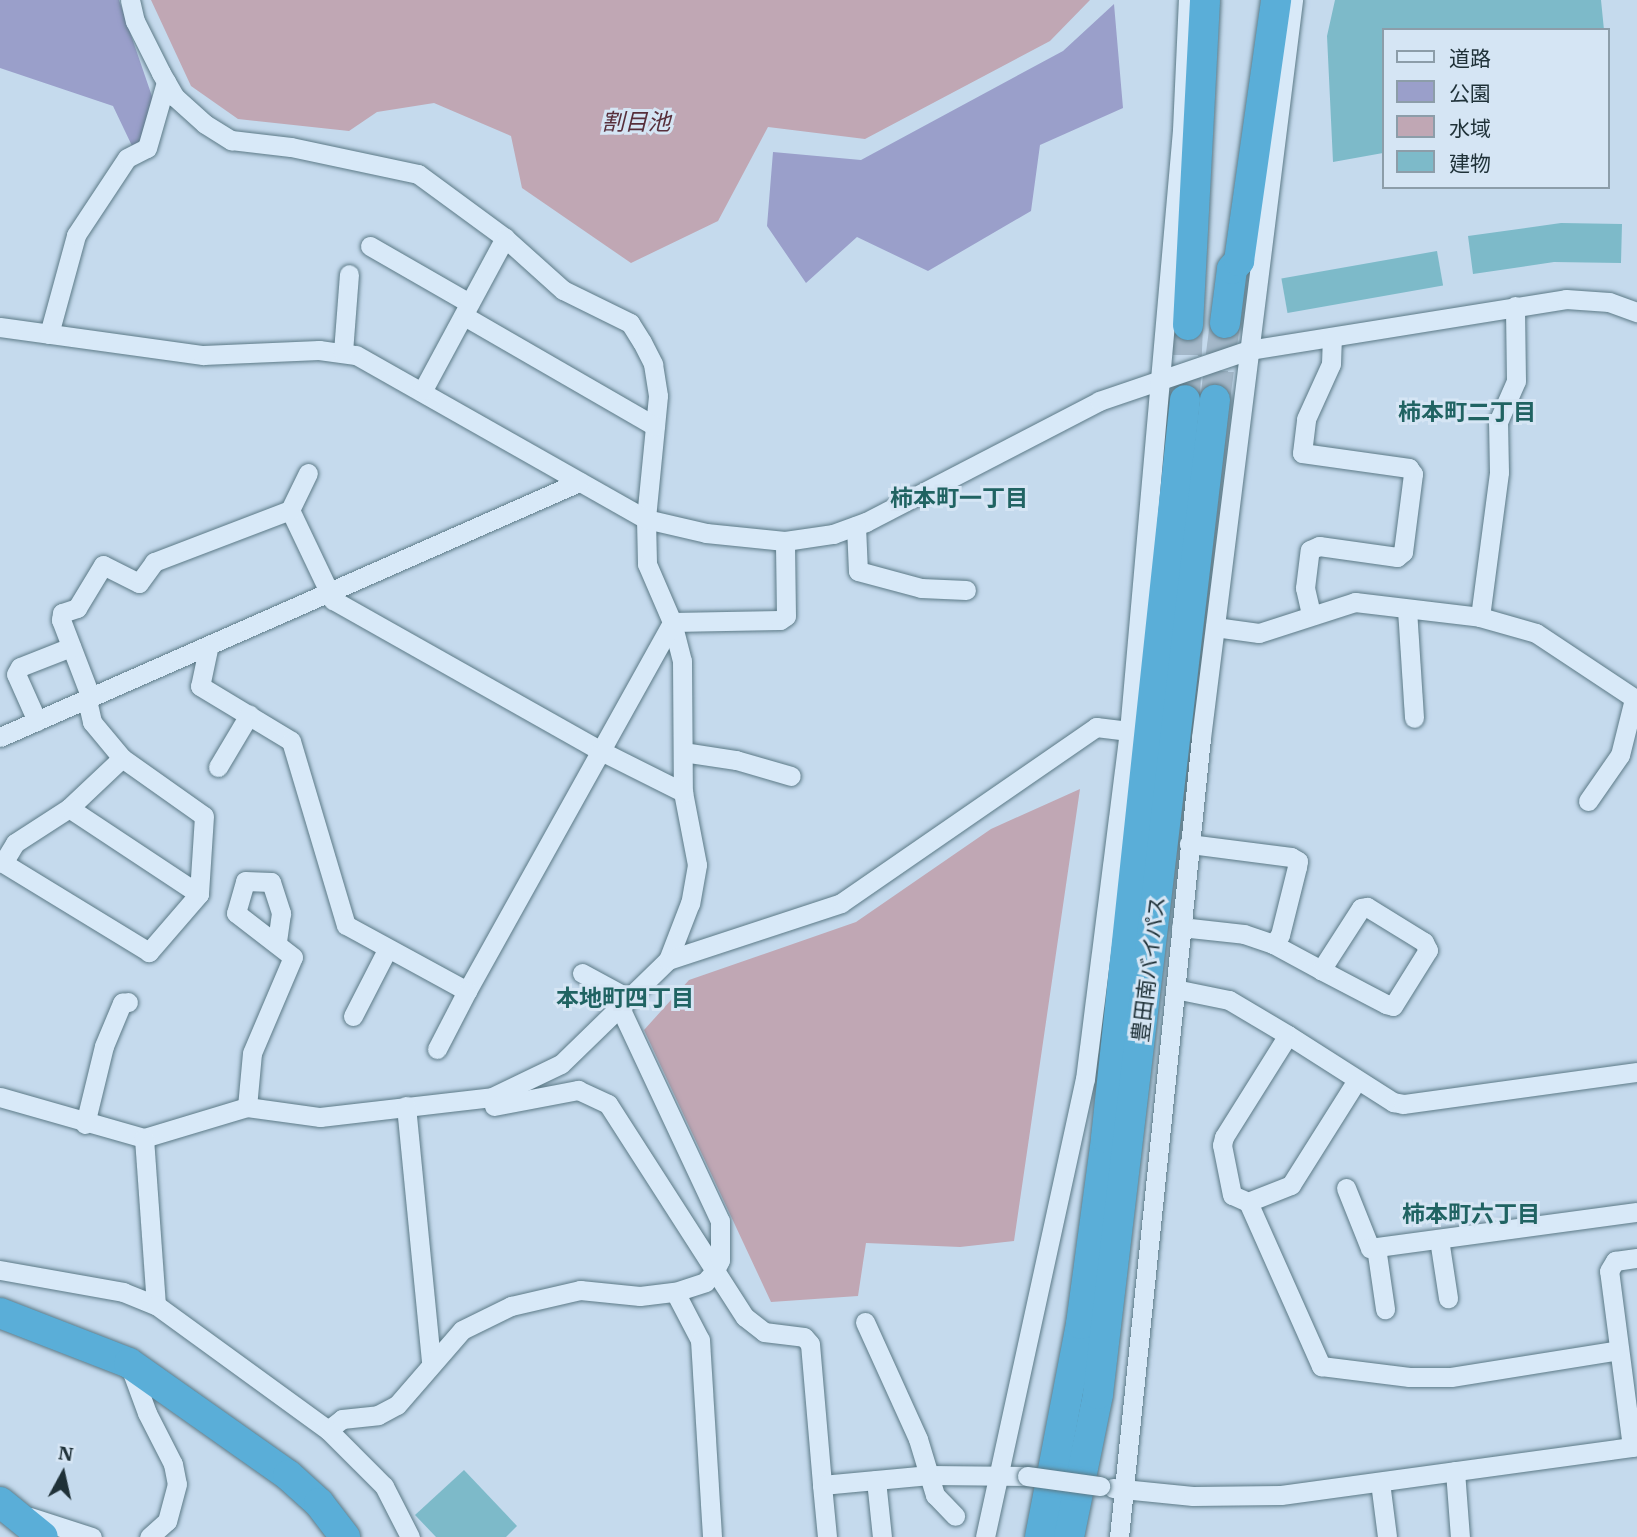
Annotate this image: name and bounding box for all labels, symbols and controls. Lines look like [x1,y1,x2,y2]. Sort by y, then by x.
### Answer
legend [1382,28,1609,189]
text: 道路 [1449,44,1491,72]
text: 公園 [1449,79,1491,107]
water label: 割目池 [602,107,670,135]
text: 水域 [1449,114,1491,142]
text: 建物 [1449,149,1491,177]
district label: 柿本町二丁目 [1398,397,1536,425]
district label: 柿本町一丁目 [890,483,1028,511]
street label: 豊田南バイパス [1127,895,1169,1043]
district label: 本地町四丁目 [556,983,694,1011]
district label: 柿本町六丁目 [1402,1199,1540,1227]
north arrow [28,1439,98,1509]
text: N [57,1440,75,1466]

